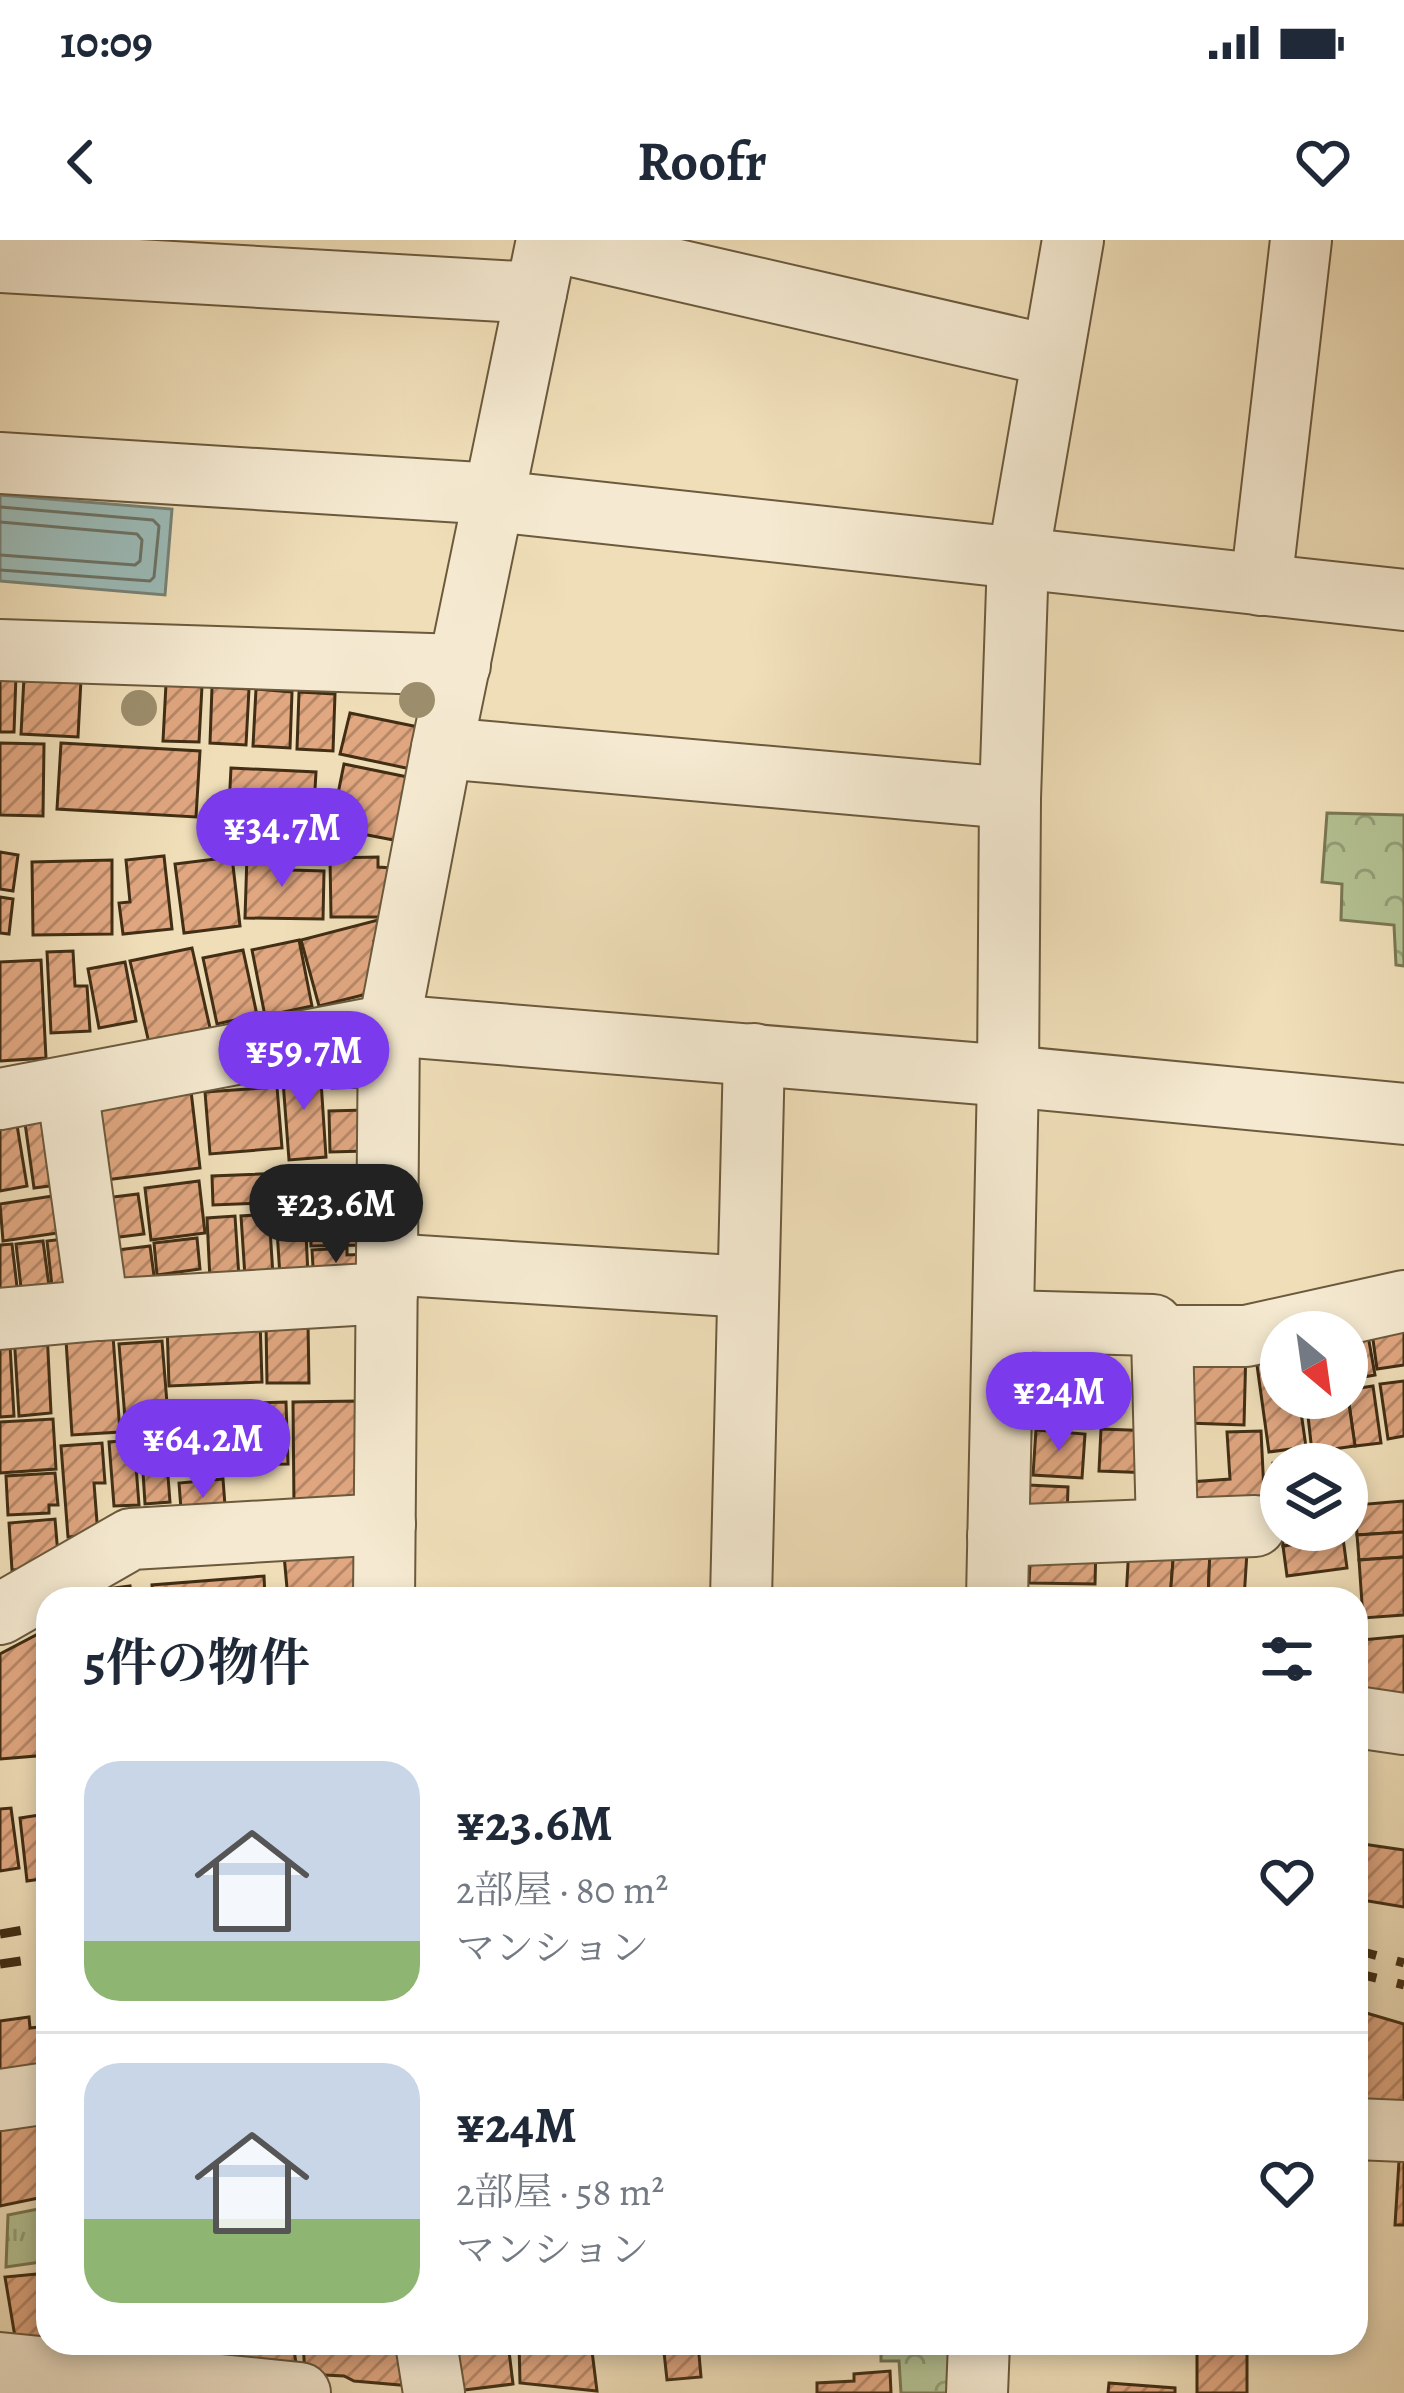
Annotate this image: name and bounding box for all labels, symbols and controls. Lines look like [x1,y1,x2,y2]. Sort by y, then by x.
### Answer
text: 10:09 [60,11,153,73]
text: Roofr [637,125,767,199]
icon: back [48,129,114,195]
icon: heart [1290,129,1356,195]
pin: ¥34.7M [184,788,380,890]
text: ¥34.7M [223,800,341,853]
pin: ¥59.7M [206,1011,402,1113]
text: ¥59.7M [245,1023,363,1076]
pin: ¥23.6M [238,1164,434,1266]
text: ¥23.6M [276,1176,396,1229]
north arrow [1260,1311,1368,1419]
map controls [1260,1311,1368,1551]
pin: ¥24M [988,1352,1130,1454]
text: ¥24M [1013,1364,1105,1417]
pin: ¥64.2M [105,1399,301,1501]
text: ¥64.2M [142,1411,264,1464]
button: layers [1260,1443,1368,1551]
icon: filters [1254,1626,1320,1692]
text: 5件の物件 [84,1628,310,1698]
text: ¥23.6M [456,1788,613,1858]
icon: home [180,1809,324,1953]
icon: heart [1254,1848,1320,1914]
text: 2部屋 · 80 m² [456,1863,668,1916]
text: マンション [456,1921,649,1974]
text: ¥24M [456,2090,577,2160]
icon: home [180,2111,324,2255]
icon: heart [1254,2150,1320,2216]
text: 2部屋 · 58 m² [456,2165,664,2218]
text: マンション [456,2223,649,2276]

